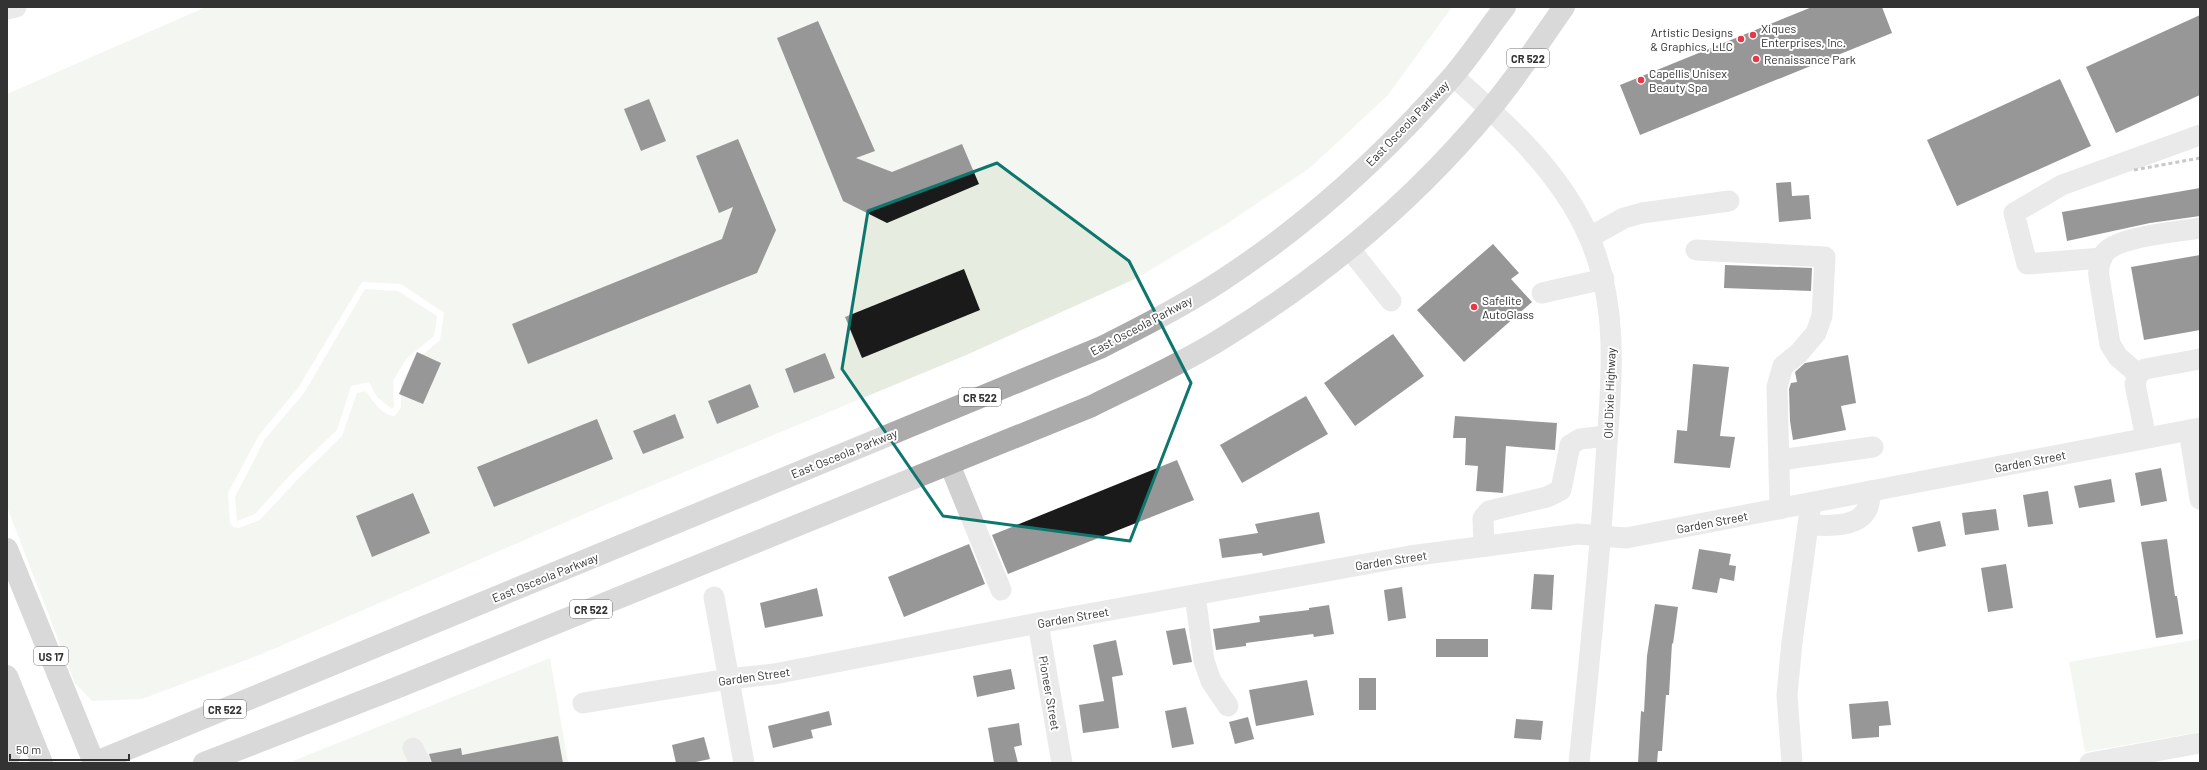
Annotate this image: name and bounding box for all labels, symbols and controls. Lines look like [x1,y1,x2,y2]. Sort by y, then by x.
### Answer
place label: Xiques Enterprises, Inc. [1761,21,1846,49]
place label: Artistic Designs & Graphics, LLC [1650,25,1733,53]
marker: Xiques Enterprises, Inc. [1748,30,1758,40]
marker: Artistic Designs & Graphics, LLC [1736,34,1746,44]
road number: CR 522 [1507,49,1549,67]
place label: Renaissance Park [1764,52,1856,66]
marker: Renaissance Park [1751,54,1761,64]
place label: Capellis Unisex Beauty Spa [1649,66,1727,94]
marker: Capellis Unisex Beauty Spa [1636,75,1646,85]
street label: East Osceola Parkway [1363,77,1452,169]
street label: East Osceola Parkway [1088,292,1195,358]
place label: Safelite AutoGlass [1482,293,1534,321]
marker: Safelite AutoGlass [1469,302,1479,312]
street label: Old Dixie Highway [1600,347,1618,439]
road number: CR 522 [959,388,1001,406]
street label: East Osceola Parkway [789,425,900,481]
street label: Garden Street [1993,447,2067,475]
street label: Garden Street [1675,508,1749,536]
street label: Garden Street [1354,547,1428,573]
street label: East Osceola Parkway [490,549,601,605]
road number: CR 522 [570,600,612,618]
street label: Garden Street [1036,604,1110,630]
road number: US 17 [34,647,68,665]
street label: Pioneer Street [1037,655,1063,731]
street label: Garden Street [717,664,791,688]
road number: CR 522 [204,700,246,718]
scale bar [10,736,129,762]
text: 50 m [16,742,41,756]

